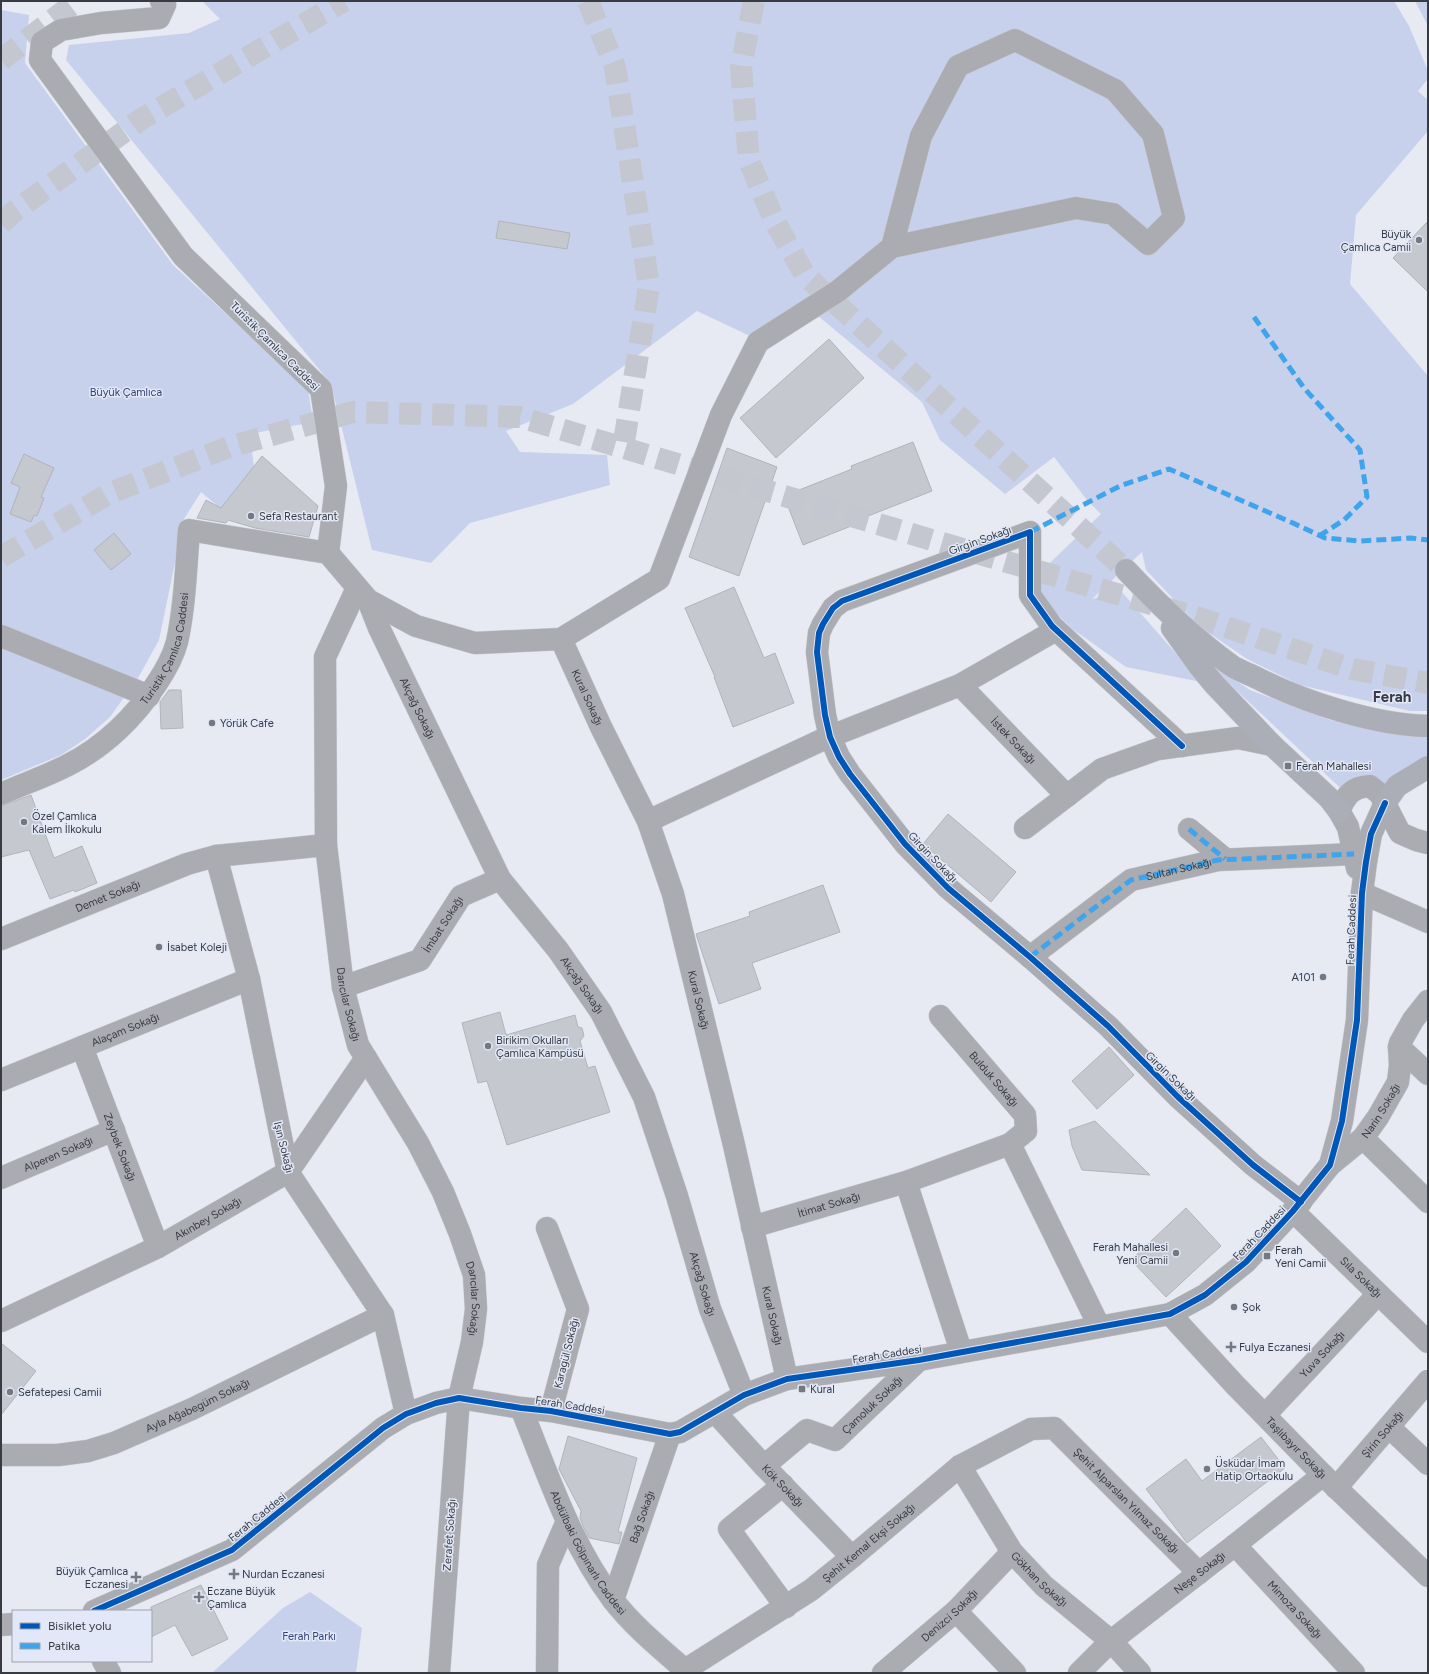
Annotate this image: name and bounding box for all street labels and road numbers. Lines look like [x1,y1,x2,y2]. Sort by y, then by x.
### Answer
street label: Turistik Çamlıca Caddesi [228,299,322,393]
street label: Girgin Sokağı [947,523,1013,558]
street label: Turistik Çamlıca Caddesi [138,592,191,707]
street label: Kural Sokağı [569,667,605,728]
street label: Akçağ Sokağı [397,676,437,741]
street label: İstek Sokağı [988,715,1038,767]
street label: Girgin Sokağı [905,829,960,885]
street label: Sultan Sokağı [1145,856,1213,883]
street label: Demet Sokağı [73,878,142,915]
street label: İmbat Sokağı [420,894,466,955]
street label: Ferah Caddesi [1344,895,1359,965]
street label: Akçağ Sokağı [558,954,606,1016]
street label: Darıcılar Sokağı [334,967,363,1043]
street label: Kural Sokağı [685,969,712,1031]
street label: Alaçam Sokağı [89,1010,161,1050]
street label: Bulduk Sokağı [966,1049,1021,1110]
street label: Girgin Sokağı [1143,1049,1199,1104]
street label: Narin Sokağı [1359,1081,1403,1141]
street label: Zeybek Sokağı [101,1111,138,1183]
street label: Işın Sokağı [271,1120,296,1174]
street label: Alperen Sokağı [22,1134,95,1175]
street label: İtimat Sokağı [796,1190,862,1220]
street label: Akınbey Sokağı [172,1194,244,1243]
street label: Ferah Caddesi [1230,1204,1288,1263]
street label: Akçağ Sokağı [687,1250,718,1318]
street label: Sıla Sokağı [1337,1254,1384,1301]
street label: Darıcılar Sokağı [463,1260,482,1337]
street label: Kural Sokağı [759,1285,785,1346]
street label: Karagül Sokağı [551,1316,582,1390]
street label: Yuva Sokağı [1297,1328,1347,1381]
street label: Ferah Caddesi [851,1343,923,1366]
street label: Çamoluk Sokağı [839,1373,905,1437]
street label: Ayla Ağabegüm Sokağı [143,1376,252,1436]
street label: Ferah Caddesi [534,1394,606,1417]
street label: Şirin Sokağı [1359,1408,1406,1461]
street label: Taşlıbayır Sokağı [1263,1415,1329,1482]
street label: Şehit Alparslan Yılmaz Sokağı [1071,1445,1182,1556]
street label: Kök Sokağı [759,1462,806,1510]
street label: Abdülbaki Gölpınarlı Caddesi [548,1489,628,1618]
street label: Bağ Sokağı [627,1489,657,1545]
street label: Ferah Caddesi [226,1490,289,1545]
street label: Zerafet Sokağı [440,1499,459,1572]
street label: Şehit Kemal Ekşi Sokağı [820,1501,918,1585]
street label: Gökhan Sokağı [1008,1549,1070,1610]
street label: Neşe Sokağı [1171,1549,1228,1597]
street label: Mimoza Sokağı [1264,1578,1325,1641]
street label: Denizci Sokağı [919,1586,980,1645]

